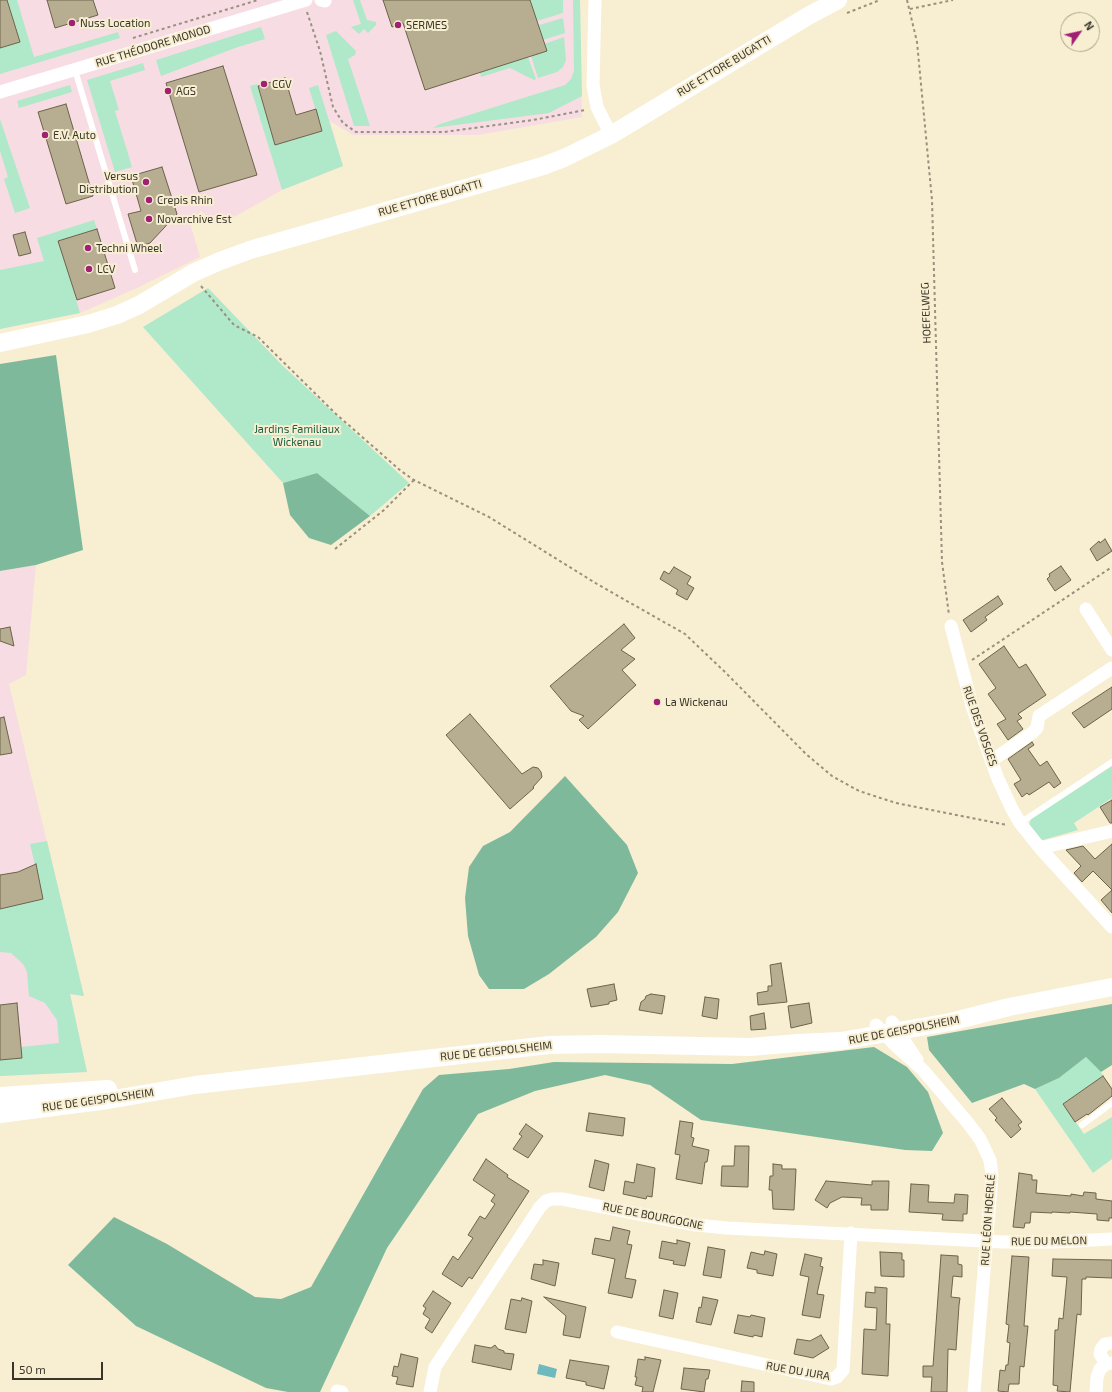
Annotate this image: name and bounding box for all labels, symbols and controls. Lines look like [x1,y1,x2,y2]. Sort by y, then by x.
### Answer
north arrow [1060,12,1100,52]
place label: Nuss Location [80,16,151,30]
marker: Nuss Location [67,18,77,28]
place label: SERMES [406,18,447,32]
text: N [1082,19,1097,32]
marker: SERMES [393,20,403,30]
street label: RUE THÉODORE MONOD [94,22,212,70]
street label: RUE ETTORE BUGATTI [675,33,773,99]
place label: CGV [272,77,292,91]
marker: CGV [259,79,269,89]
place label: AGS [176,84,196,98]
marker: AGS [163,86,173,96]
place label: E.V. Auto [53,128,96,142]
marker: E.V. Auto [40,130,50,140]
place label: Versus Distribution [79,169,138,195]
marker: Versus Distribution [141,177,151,187]
street label: RUE ETTORE BUGATTI [377,177,483,219]
place label: Crepis Rhin [157,193,213,207]
marker: Crepis Rhin [144,195,154,205]
place label: Novarchive Est [157,212,232,226]
marker: Novarchive Est [144,214,154,224]
place label: Techni Wheel [96,241,162,255]
marker: Techni Wheel [83,243,93,253]
place label: LCV [97,262,115,276]
marker: LCV [84,264,94,274]
street label: HOEFELWEG [918,282,934,344]
park label: Jardins Familiaux Wickenau [254,422,340,448]
street label: RUE DES VOSGES [960,684,1000,768]
place label: La Wickenau [665,695,728,709]
marker: La Wickenau [652,697,662,707]
street label: RUE DE GEISPOLSHEIM [848,1013,960,1047]
street label: RUE DE GEISPOLSHEIM [439,1039,553,1063]
street label: RUE DE GEISPOLSHEIM [41,1086,155,1114]
street label: RUE LÉON HOERLÉ [978,1174,998,1266]
street label: RUE DE BOURGOGNE [602,1200,704,1232]
street label: RUE DU MELON [1011,1234,1087,1248]
scale bar [14,1354,105,1380]
street label: RUE DU JURA [765,1359,831,1383]
text: 50 m [19,1362,46,1376]

